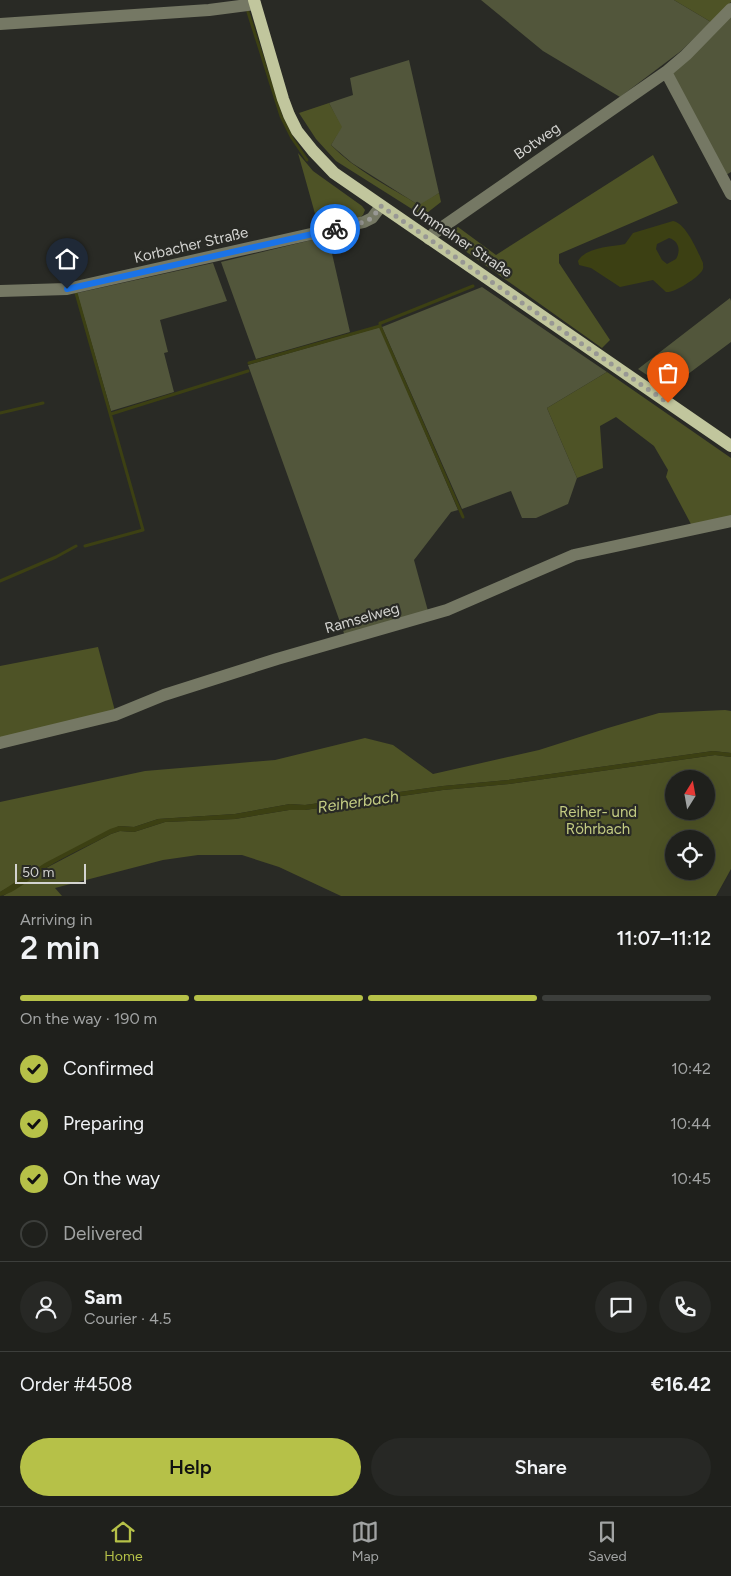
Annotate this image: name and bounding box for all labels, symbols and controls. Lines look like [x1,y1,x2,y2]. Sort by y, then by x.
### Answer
street label: Botweg [510,119,564,163]
street label: Ummelner Straße [408,201,516,281]
courier [310,204,360,254]
icon: bike [321,215,349,243]
street label: Korbacher Straße [132,223,250,267]
pin [46,238,88,289]
icon: home [53,245,81,273]
pin [647,352,689,403]
icon: bag [654,359,682,387]
street label: Ramselweg [323,599,401,637]
north arrow [665,770,715,820]
map controls [665,770,715,880]
water label: Reiherbach [316,786,400,817]
park label: Reiher- und Röhrbach [559,803,637,838]
button: locate [665,830,715,880]
scale bar [15,861,86,884]
text: 50 m [22,864,54,881]
text: Arriving in [20,910,92,929]
text: 11:07–11:12 [617,927,711,950]
text: 2 min [20,929,100,967]
text: On the way · 190 m [20,1009,157,1028]
icon: check [20,1055,48,1083]
text: Confirmed [63,1057,154,1080]
text: 10:42 [671,1059,711,1078]
icon: check [20,1110,48,1138]
text: Preparing [63,1112,144,1135]
text: 10:44 [670,1114,711,1133]
icon: check [20,1165,48,1193]
text: On the way [63,1167,160,1190]
text: 10:45 [671,1169,711,1188]
text: Delivered [63,1222,143,1245]
button: person [20,1281,72,1333]
button: chat [595,1281,647,1333]
button: phone [659,1281,711,1333]
text: Sam [84,1286,122,1309]
text: Courier · 4.5 [84,1309,171,1328]
text: Order #4508 [20,1373,132,1396]
text: €16.42 [651,1373,711,1396]
button: Help [20,1438,361,1496]
button: Share [371,1438,711,1496]
tab: Home [104,1518,143,1565]
tab: Map [351,1518,379,1565]
tab: Saved [588,1518,627,1565]

